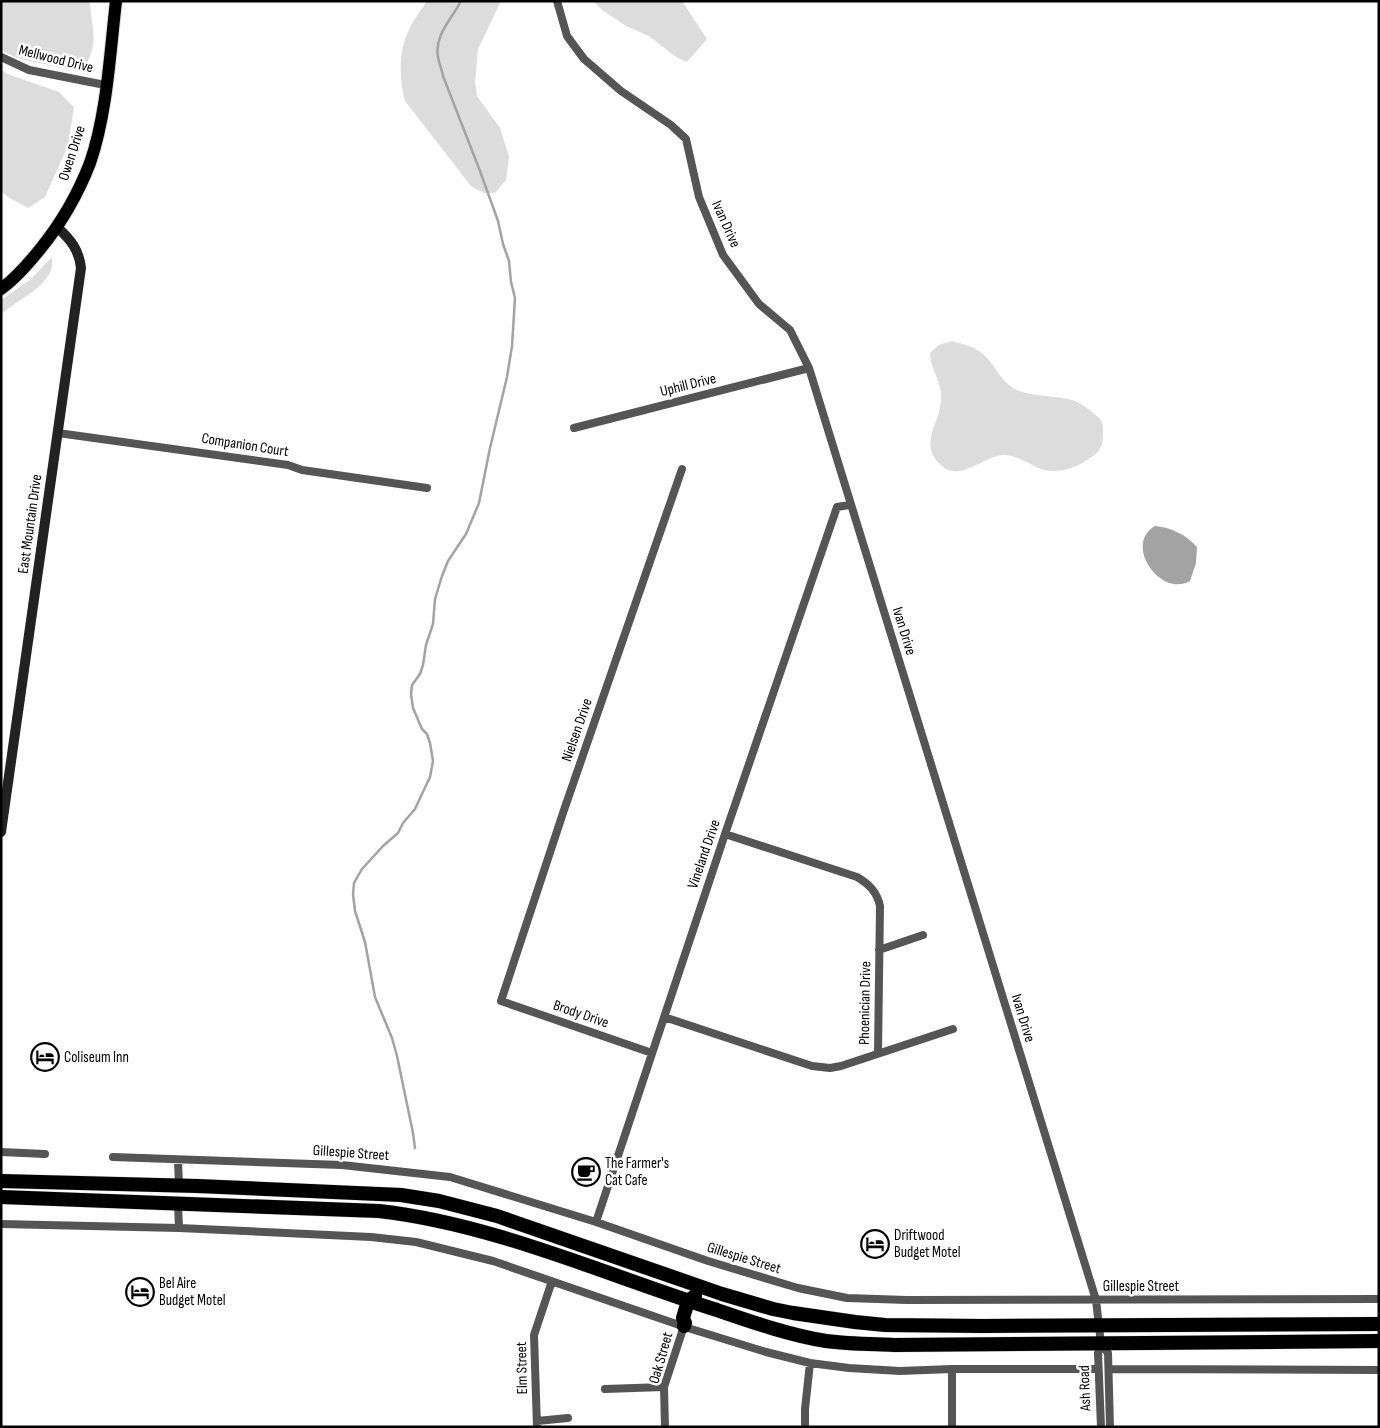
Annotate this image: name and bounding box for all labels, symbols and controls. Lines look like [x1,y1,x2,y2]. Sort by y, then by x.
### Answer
street label: Mellwood Drive [17,41,95,77]
street label: Owen Drive [54,123,90,183]
street label: Ivan Drive [707,198,745,250]
street label: Uphill Drive [658,369,718,401]
street label: Companion Court [200,429,290,461]
street label: East Mountain Drive [14,473,46,575]
street label: Ivan Drive [888,605,920,657]
street label: Nielsen Drive [557,696,597,764]
street label: Vineland Drive [683,817,725,891]
street label: Phoenician Drive [855,961,875,1045]
street label: Ivan Drive [1007,992,1039,1044]
street label: Brody Drive [551,996,611,1032]
hotel icon: Coliseum Inn [30,1042,60,1072]
place label: Coliseum Inn [64,1048,129,1067]
street label: Gillespie Street [312,1141,390,1165]
place label: The Farmer's Cat Cafe [605,1154,669,1190]
cafe icon: The Farmer's Cat Cafe [571,1157,601,1187]
place label: Driftwood Budget Motel [894,1226,960,1262]
hotel icon: Driftwood Budget Motel [860,1229,890,1259]
street label: Gillespie Street [705,1238,784,1278]
place label: Bel Aire Budget Motel [159,1274,225,1310]
hotel icon: Bel Aire Budget Motel [125,1277,155,1307]
street label: Gillespie Street [1103,1277,1180,1296]
street label: Oak Street [645,1330,678,1386]
street label: Elm Street [512,1341,532,1394]
street label: Ash Road [1075,1365,1095,1412]

